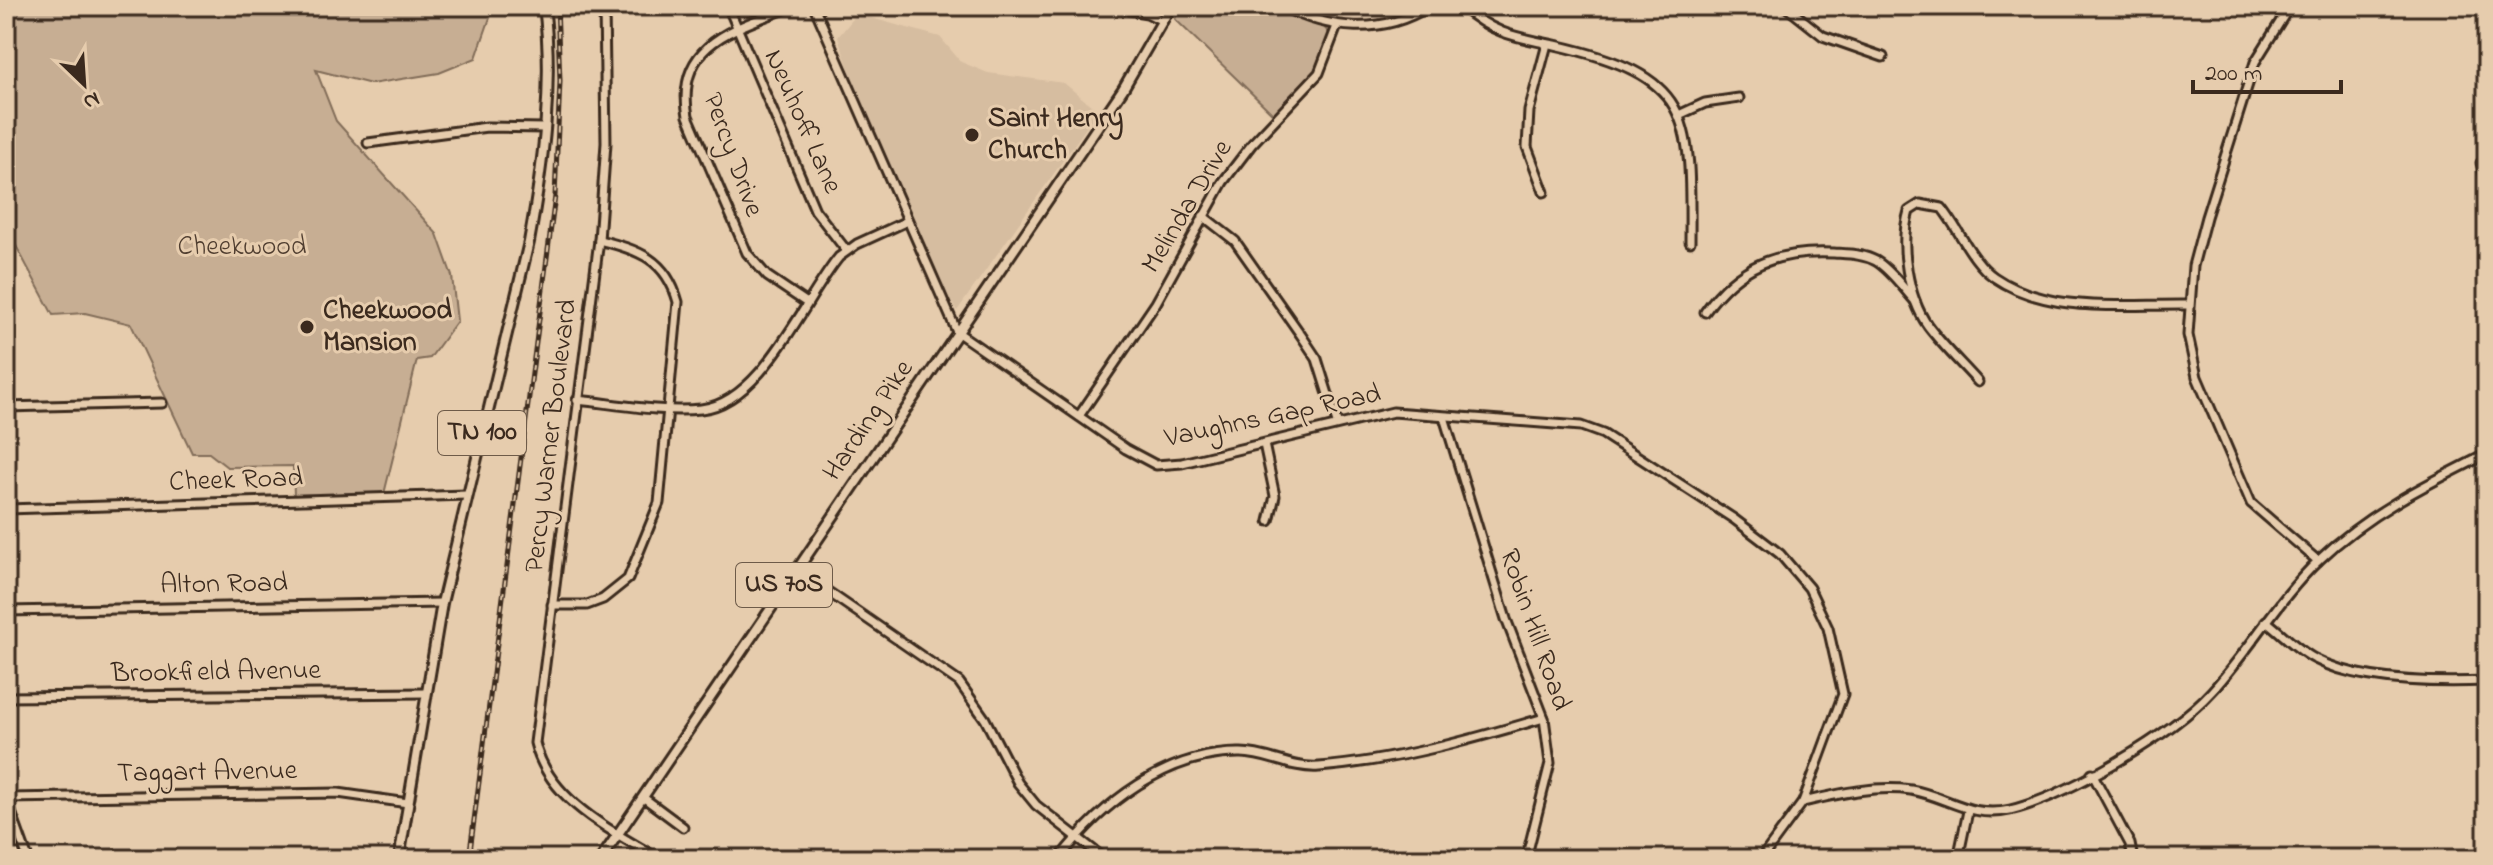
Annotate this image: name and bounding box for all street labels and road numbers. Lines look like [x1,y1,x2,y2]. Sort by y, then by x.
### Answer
street label: Neuhoff Lane [752,43,852,201]
street label: Percy Drive [691,87,774,223]
street label: Melinda Drive [1132,132,1244,282]
street label: Percy Warner Boulevard [515,297,589,575]
street label: Harding Pike [813,352,925,490]
street label: Vaughns Gap Road [1160,374,1385,460]
road number: TN 100 [438,411,526,455]
street label: Cheek Road [168,458,304,504]
street label: Robin Hill Road [1487,544,1581,717]
street label: Alton Road [160,563,288,607]
road number: US 70S [736,563,832,607]
street label: Brookfield Avenue [110,651,322,695]
street label: Taggart Avenue [117,751,298,795]

